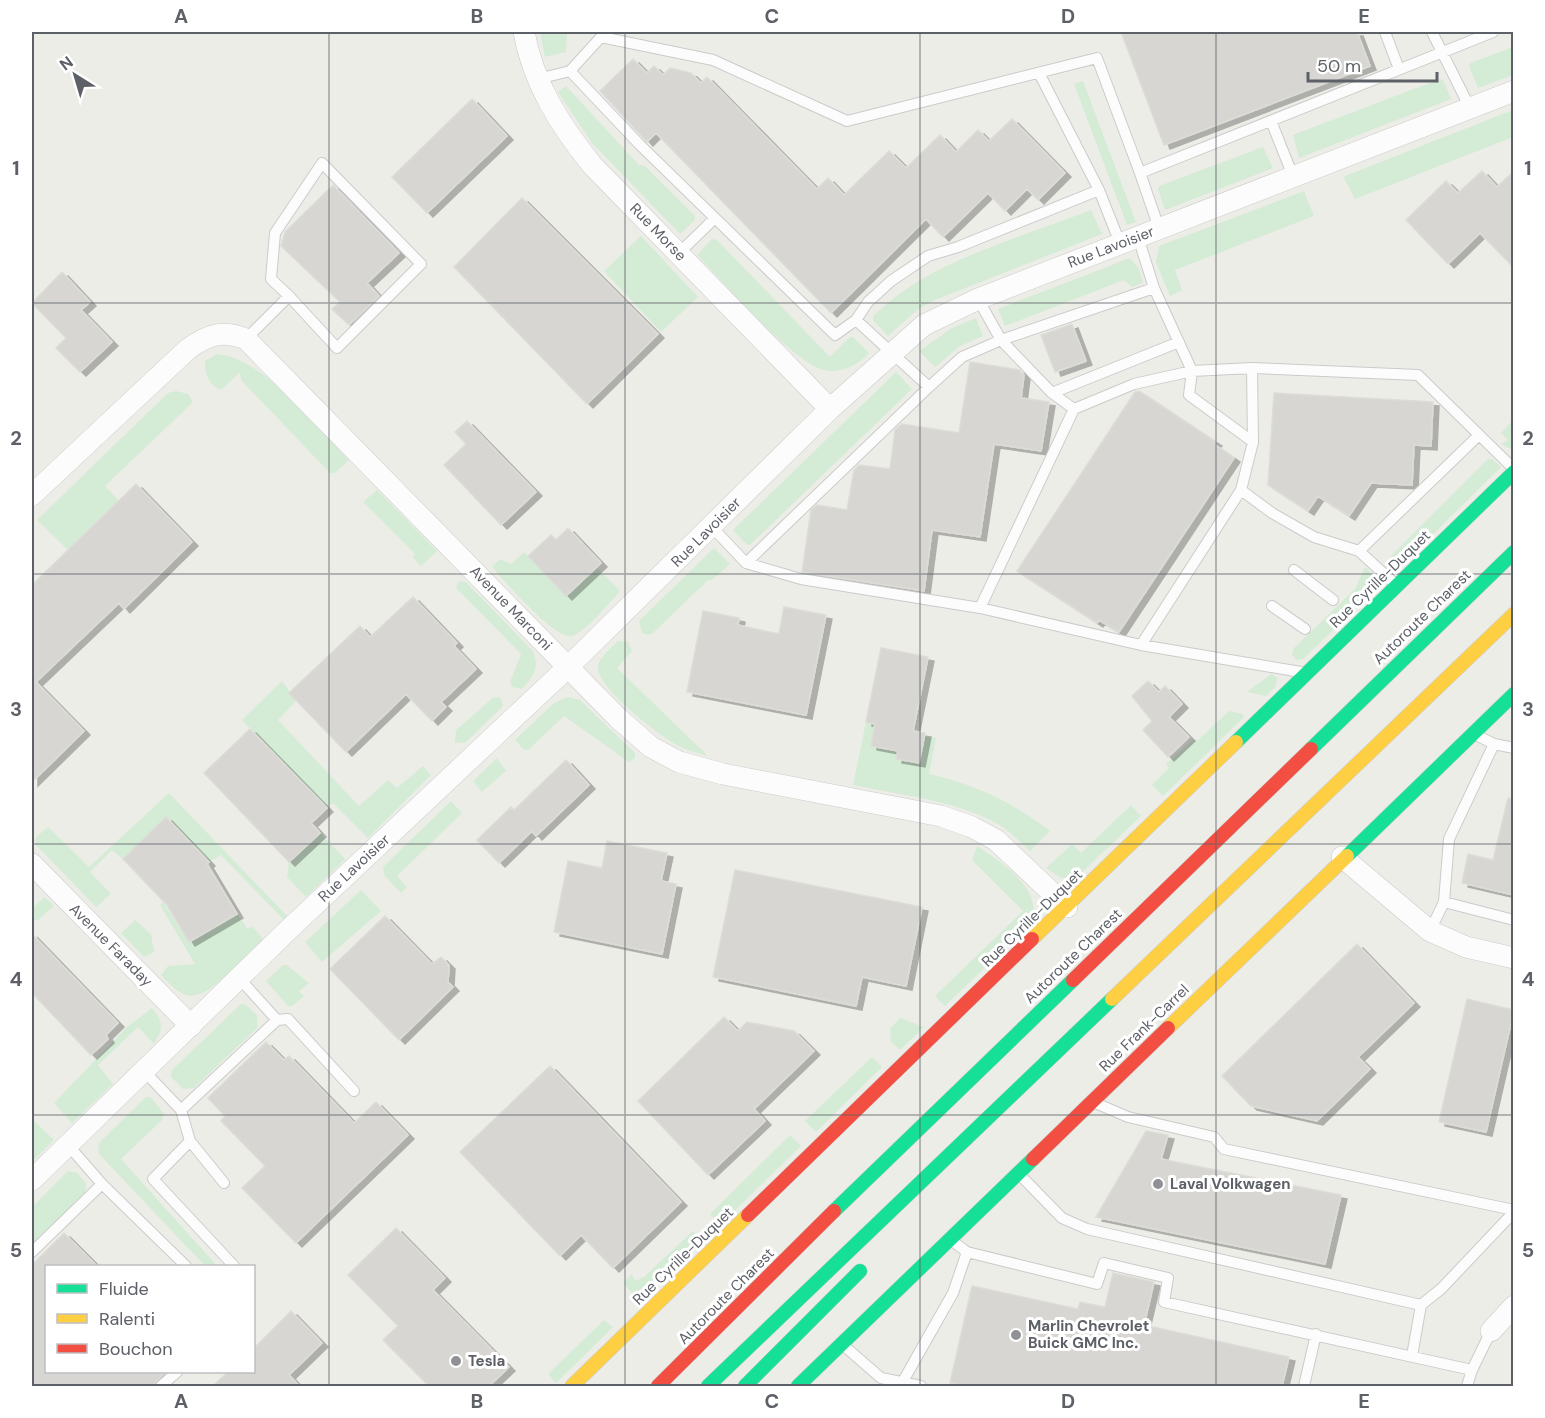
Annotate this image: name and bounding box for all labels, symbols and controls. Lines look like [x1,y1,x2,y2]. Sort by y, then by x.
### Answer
text: A [174,3,188,29]
text: B [471,3,483,29]
text: C [765,3,779,29]
text: D [1061,3,1075,29]
text: E [1358,3,1370,29]
north arrow [45,45,105,105]
scale bar [1308,45,1437,83]
text: N [55,52,77,75]
text: 50 m [1317,54,1361,78]
text: 1 [12,155,20,181]
text: 1 [1524,155,1532,181]
street label: Rue Morse [625,199,691,265]
street label: Rue Lavoisier [1065,221,1157,273]
text: 2 [10,425,22,451]
text: 2 [1522,425,1534,451]
street label: Rue Lavoisier [667,492,746,571]
street label: Rue Cyrille-Duquet [1325,526,1435,632]
street label: Avenue Marconi [465,561,557,655]
street label: Autoroute Charest [1369,565,1475,669]
text: 3 [10,696,22,722]
text: 3 [1522,696,1534,722]
street label: Rue Lavoisier [314,829,394,906]
street label: Rue Cyrille-Duquet [977,865,1087,971]
street label: Avenue Faraday [65,899,157,991]
street label: Autoroute Charest [1020,904,1126,1008]
text: 4 [10,966,23,992]
text: 4 [1522,966,1535,992]
street label: Rue Frank-Carrel [1095,980,1193,1076]
place label: Laval Volkwagen [1170,1174,1290,1194]
marker: Laval Volkwagen [1151,1177,1165,1191]
street label: Rue Cyrille-Duquet [628,1203,738,1309]
text: 5 [10,1237,22,1263]
text: 5 [1522,1237,1534,1263]
street label: Autoroute Charest [674,1243,779,1348]
legend [45,1265,255,1373]
text: Fluide [99,1277,149,1301]
text: Ralenti [99,1307,155,1331]
place label: Marlin Chevrolet Buick GMC Inc. [1028,1316,1149,1353]
marker: Marlin Chevrolet Buick GMC Inc. [1009,1328,1023,1342]
text: Bouchon [99,1337,173,1361]
place label: Tesla [468,1351,505,1371]
marker: Tesla [449,1354,463,1368]
text: A [174,1388,188,1414]
text: B [471,1388,483,1414]
text: C [765,1388,779,1414]
text: D [1061,1388,1075,1414]
text: E [1358,1388,1370,1414]

